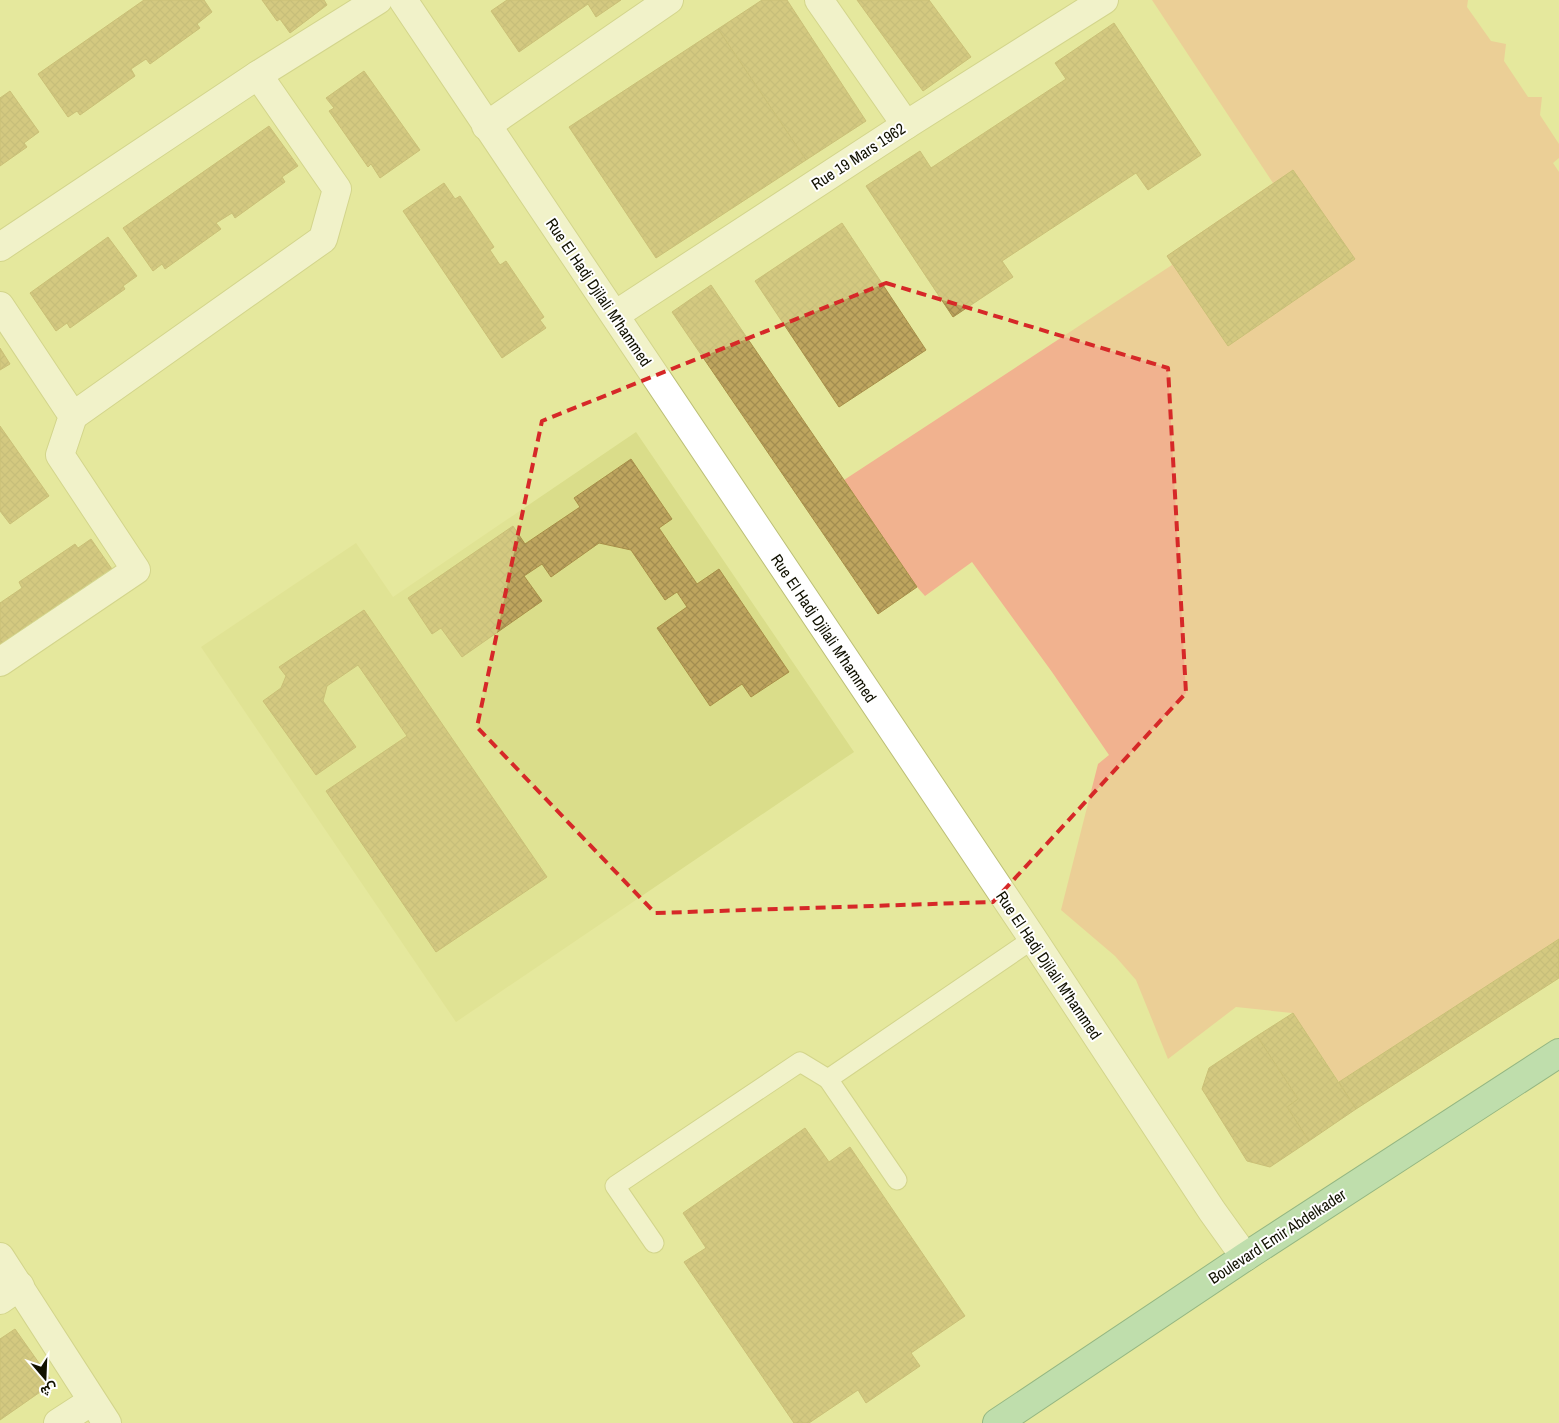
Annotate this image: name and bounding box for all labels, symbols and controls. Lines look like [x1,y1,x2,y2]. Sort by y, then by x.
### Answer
street label: Rue 19 Mars 1962 [807,117,909,195]
street label: Rue El Hadj Djilali M'hammed [541,213,657,371]
street label: Rue El Hadj Djilali M'hammed [766,549,882,707]
street label: Rue El Hadj Djilali M'hammed [991,886,1107,1044]
street label: Boulevard Emir Abdelkader [1204,1183,1350,1289]
north arrow [20,1353,70,1403]
text: ش [38,1379,60,1402]

